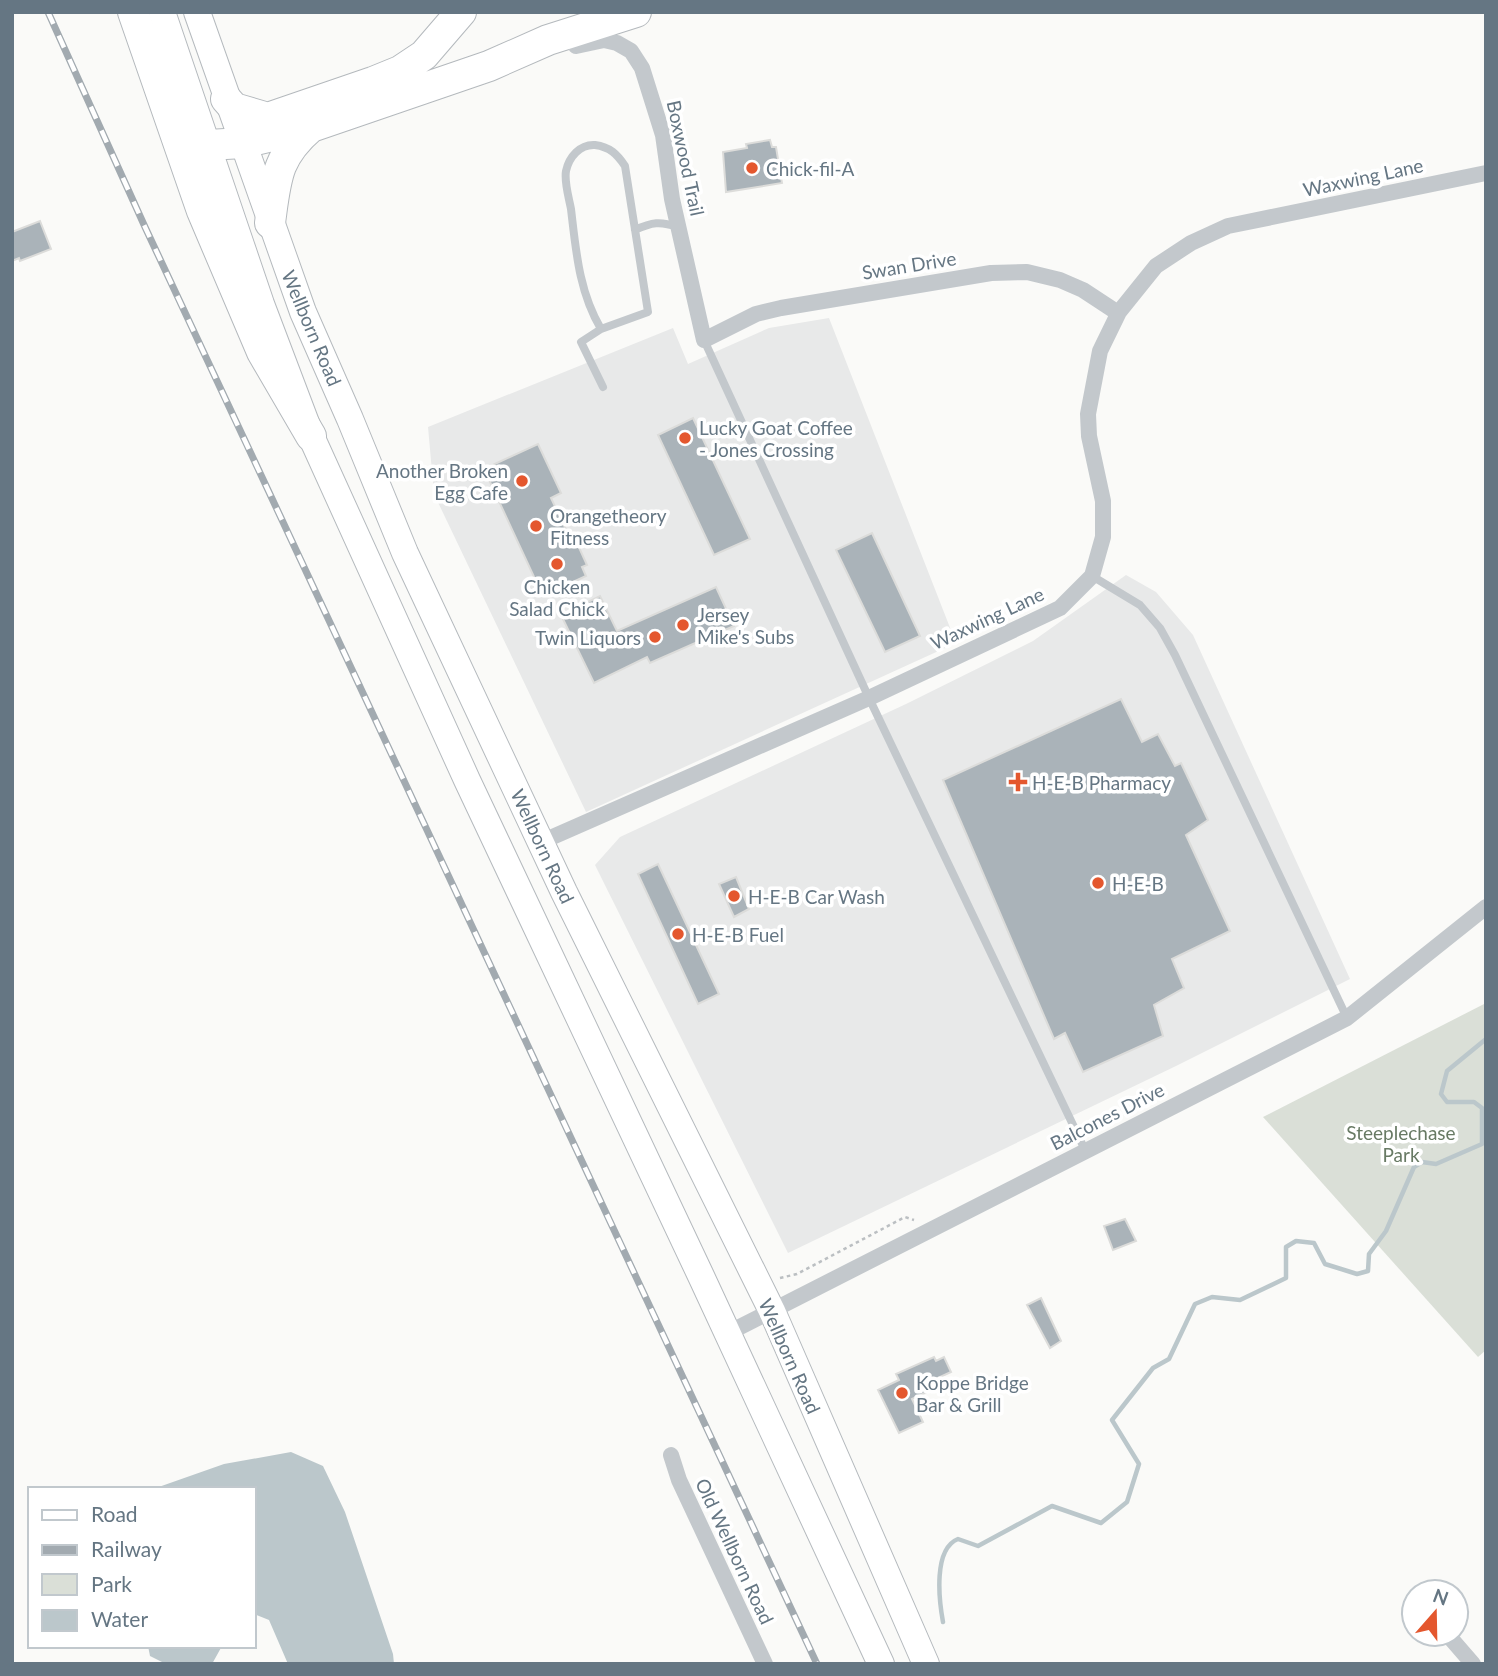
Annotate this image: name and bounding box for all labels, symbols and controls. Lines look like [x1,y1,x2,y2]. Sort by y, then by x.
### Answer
street label: Boxwood Trail [663,98,709,218]
street label: Waxwing Lane [1301,153,1425,201]
place label: Chick-fil-A [766,157,855,180]
marker: Chick-fil-A [744,160,760,176]
street label: Swan Drive [860,246,958,284]
street label: Wellborn Road [277,267,347,389]
place label: Lucky Goat Coffee - Jones Crossing [699,416,853,461]
marker: Lucky Goat Coffee - Jones Crossing [677,430,693,446]
place label: Another Broken Egg Cafe [376,459,508,504]
marker: Another Broken Egg Cafe [514,473,530,489]
place label: Orangetheory Fitness [550,504,667,549]
marker: Orangetheory Fitness [528,518,544,534]
marker: Chicken Salad Chick [549,556,565,572]
place label: Chicken Salad Chick [509,575,605,620]
street label: Waxwing Lane [927,582,1047,654]
place label: Jersey Mike's Subs [697,603,794,648]
marker: Jersey Mike's Subs [675,617,691,633]
place label: Twin Liquors [535,626,641,649]
marker: Twin Liquors [647,629,663,645]
place label: H-E-B Pharmacy [1032,771,1171,794]
marker: H-E-B Pharmacy [1010,774,1026,790]
street label: Wellborn Road [506,785,580,907]
place label: H-E-B [1112,872,1164,895]
marker: H-E-B [1090,875,1106,891]
place label: H-E-B Car Wash [748,885,885,908]
marker: H-E-B Car Wash [726,888,742,904]
place label: H-E-B Fuel [692,923,784,946]
marker: H-E-B Fuel [670,926,686,942]
street label: Balcones Drive [1046,1077,1168,1155]
park label: Steeplechase Park [1346,1121,1456,1166]
street label: Wellborn Road [754,1295,826,1417]
place label: Koppe Bridge Bar & Grill [916,1371,1029,1416]
marker: Koppe Bridge Bar & Grill [894,1385,910,1401]
street label: Old Wellborn Road [691,1474,779,1628]
legend [28,1487,256,1648]
text: Road [91,1501,138,1526]
text: Railway [91,1536,162,1561]
text: Park [91,1571,132,1596]
north arrow [1400,1578,1470,1648]
text: N [1430,1583,1452,1610]
text: Water [91,1606,148,1631]

